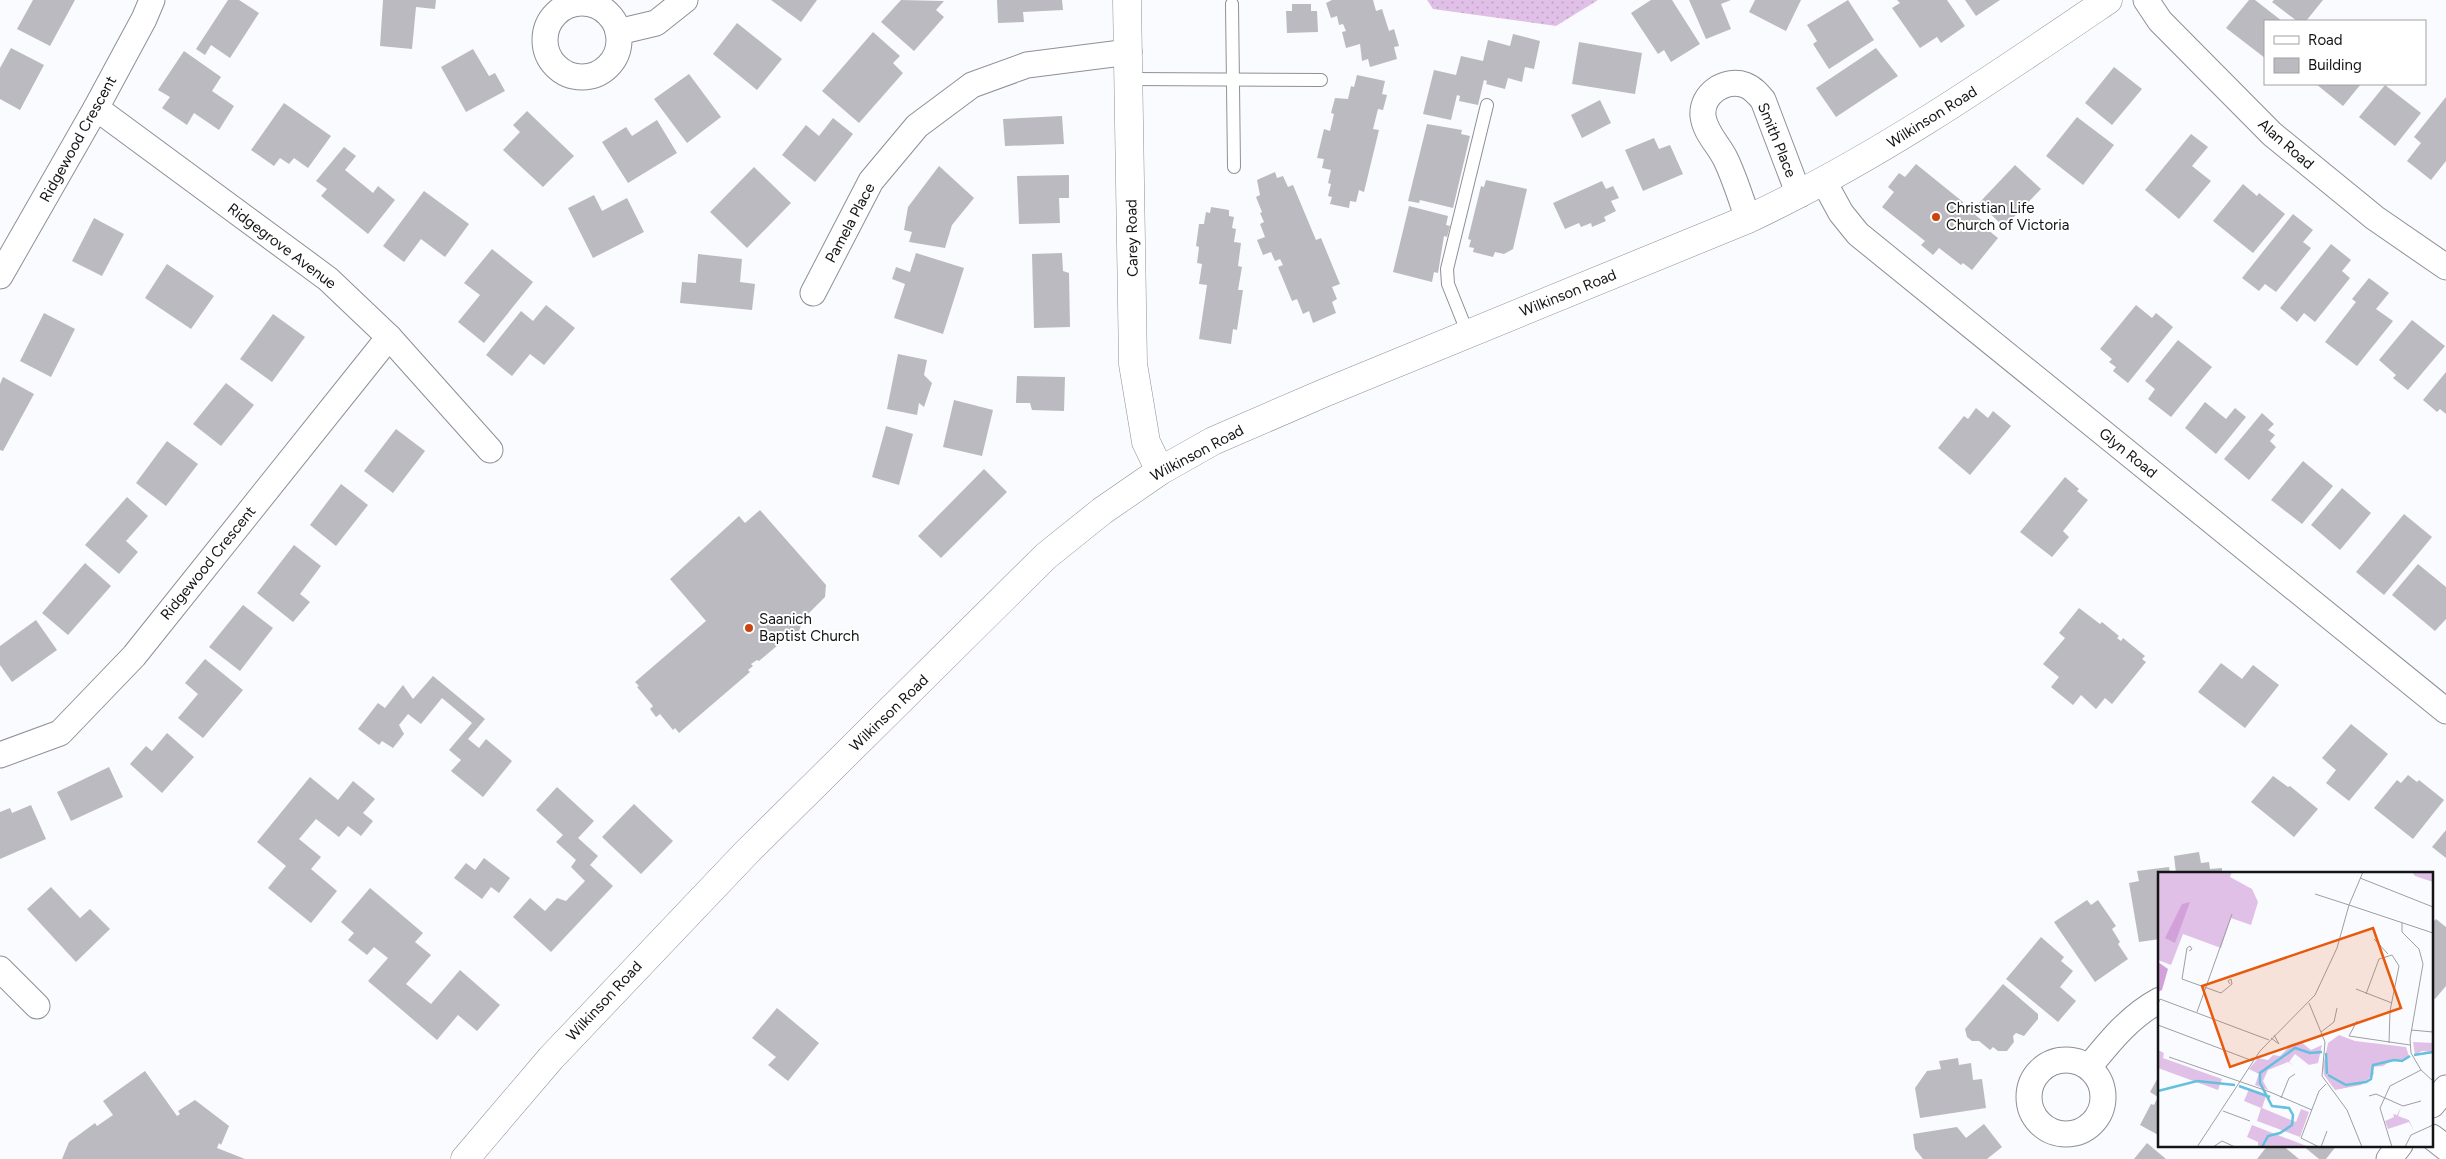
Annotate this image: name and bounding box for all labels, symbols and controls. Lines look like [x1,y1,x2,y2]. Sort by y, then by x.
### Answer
legend [2264,20,2426,85]
text: Road [2308,31,2343,49]
text: Building [2308,56,2362,74]
street label: Ridgewood Crescent [36,73,120,205]
street label: Wilkinson Road [1884,82,1980,152]
street label: Smith Place [1754,100,1800,180]
street label: Alan Road [2255,115,2317,173]
street label: Pamela Place [821,180,879,266]
street label: Ridgegrove Avenue [224,199,340,293]
street label: Carey Road [1122,199,1142,277]
place label: Christian Life Church of Victoria [1946,199,2069,234]
marker: Christian Life Church of Victoria [1930,211,1942,223]
street label: Wilkinson Road [1517,265,1619,321]
street label: Wilkinson Road [1147,421,1247,485]
street label: Glyn Road [2095,424,2161,482]
street label: Ridgewood Crescent [157,502,260,624]
place label: Saanich Baptist Church [759,610,859,645]
marker: Saanich Baptist Church [743,622,755,634]
street label: Wilkinson Road [846,671,932,755]
inset map [2158,872,2434,1146]
street label: Wilkinson Road [562,957,646,1045]

